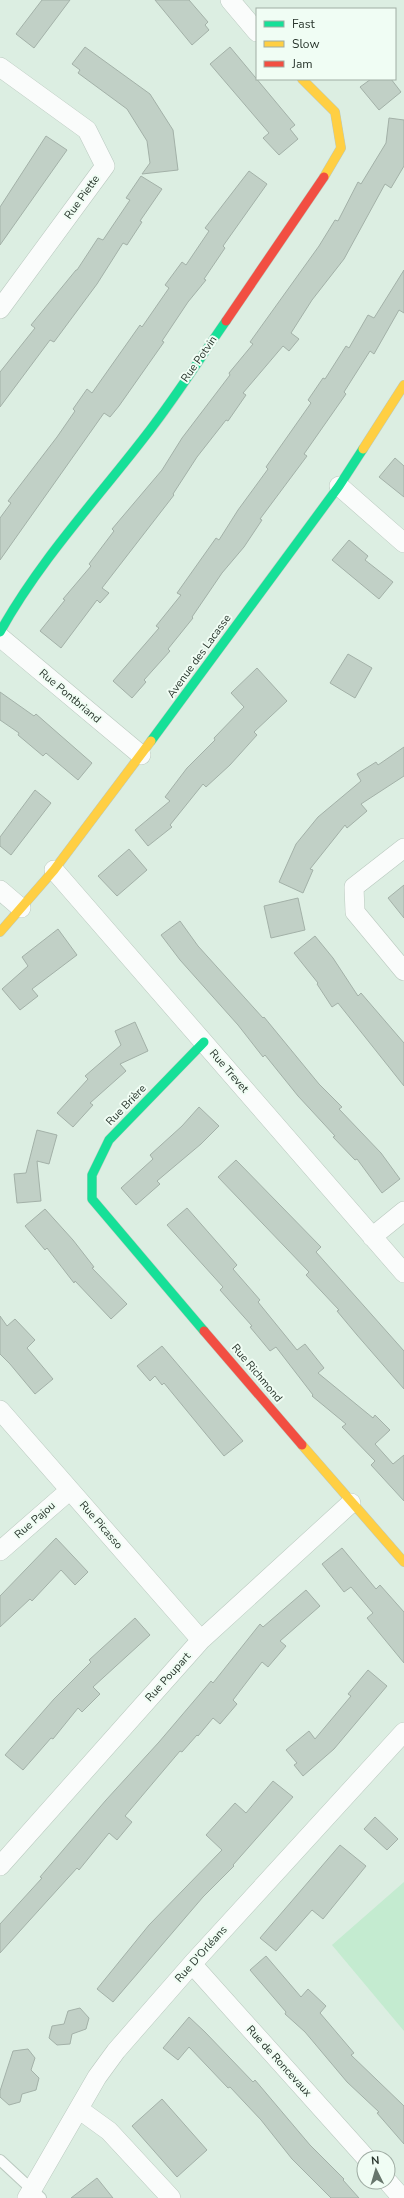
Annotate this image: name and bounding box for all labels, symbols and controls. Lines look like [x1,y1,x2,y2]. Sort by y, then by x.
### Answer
legend [256,8,396,80]
text: Fast [292,16,315,32]
text: Slow [292,36,320,52]
text: Jam [291,56,313,72]
street label: Rue Piette [61,172,103,222]
street label: Rue Potvin [178,333,220,385]
street label: Avenue des Lacasse [164,611,234,701]
street label: Rue Pontbriand [36,666,104,726]
street label: Rue Trevet [206,1046,252,1096]
street label: Rue Brière [103,1081,149,1129]
street label: Rue Richmond [228,1341,286,1405]
street label: Rue Pajou [11,1498,59,1542]
street label: Rue Picasso [76,1498,126,1552]
street label: Rue Poupart [142,1649,194,1705]
street label: Rue D'Orléans [171,1922,231,1986]
street label: Rue de Roncevaux [243,2022,315,2100]
north arrow [356,2150,396,2190]
text: N [370,2153,380,2168]

